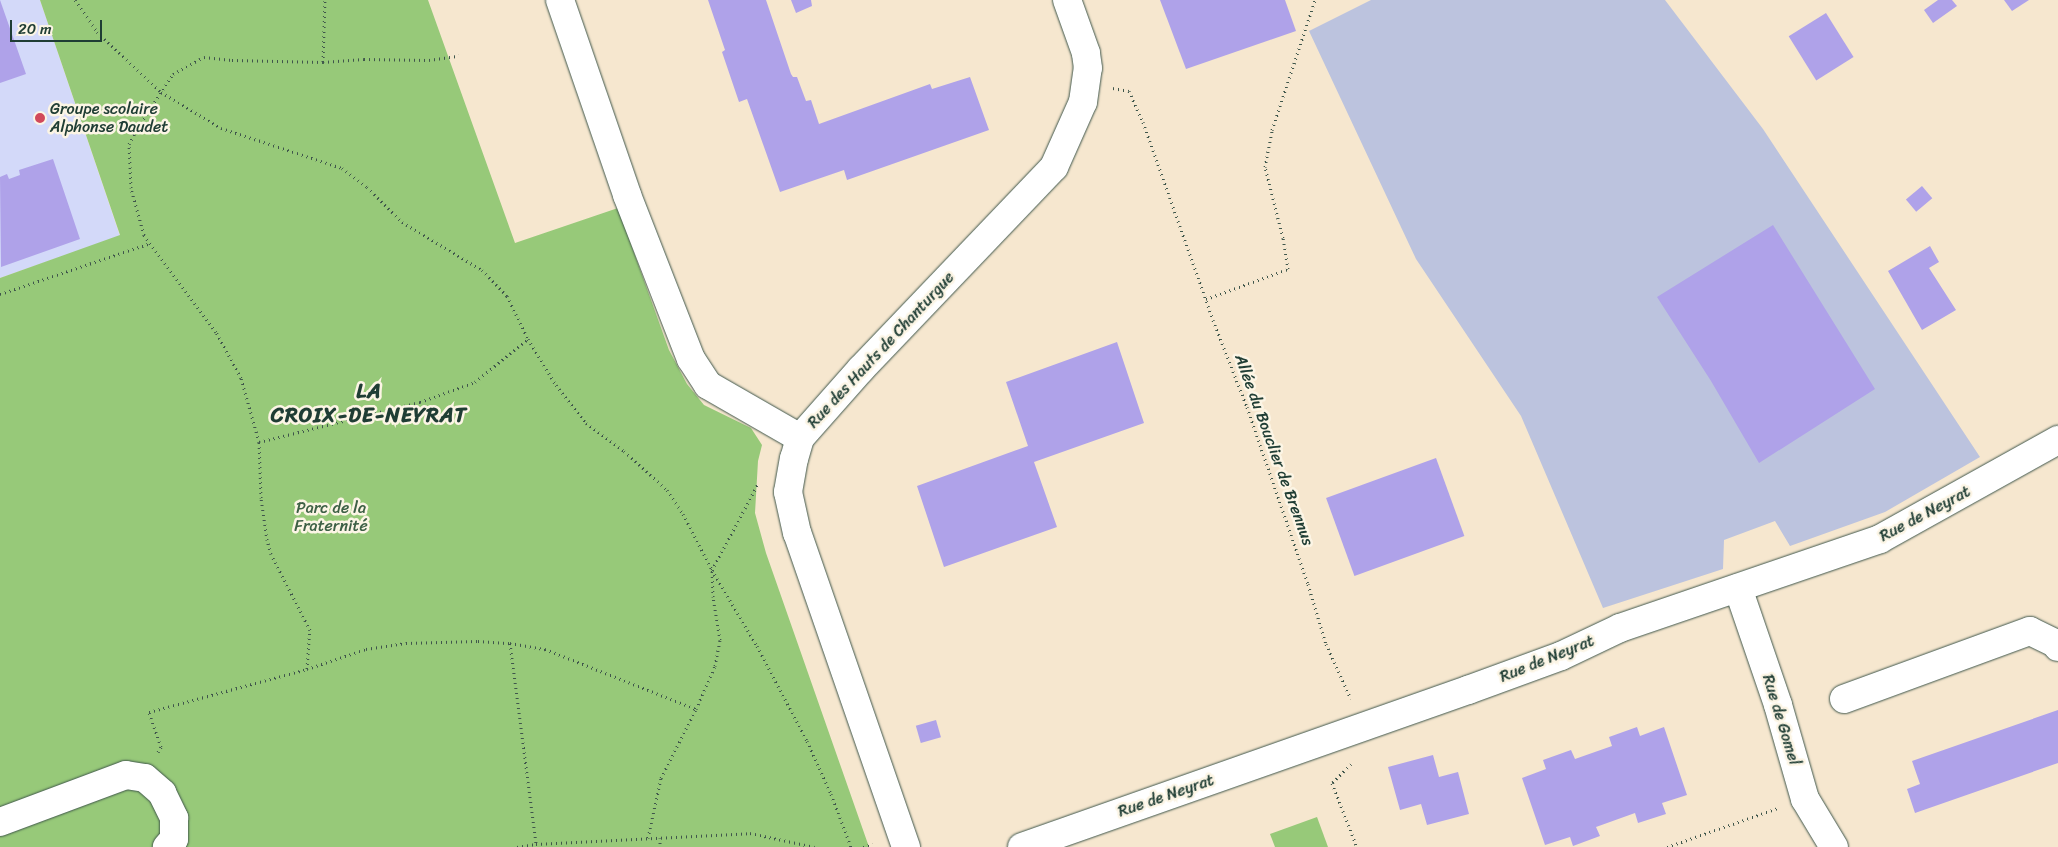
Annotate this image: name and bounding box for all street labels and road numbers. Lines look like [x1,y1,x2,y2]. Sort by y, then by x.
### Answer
street label: Rue des Hauts de Chanturgue [803,268,959,432]
street label: Allée du Bouclier de Brennus [1230,351,1318,549]
street label: Rue de Neyrat [1876,482,1974,546]
street label: Rue de Neyrat [1497,631,1597,687]
street label: Rue de Gomel [1758,672,1804,768]
street label: Rue de Neyrat [1116,771,1216,821]

